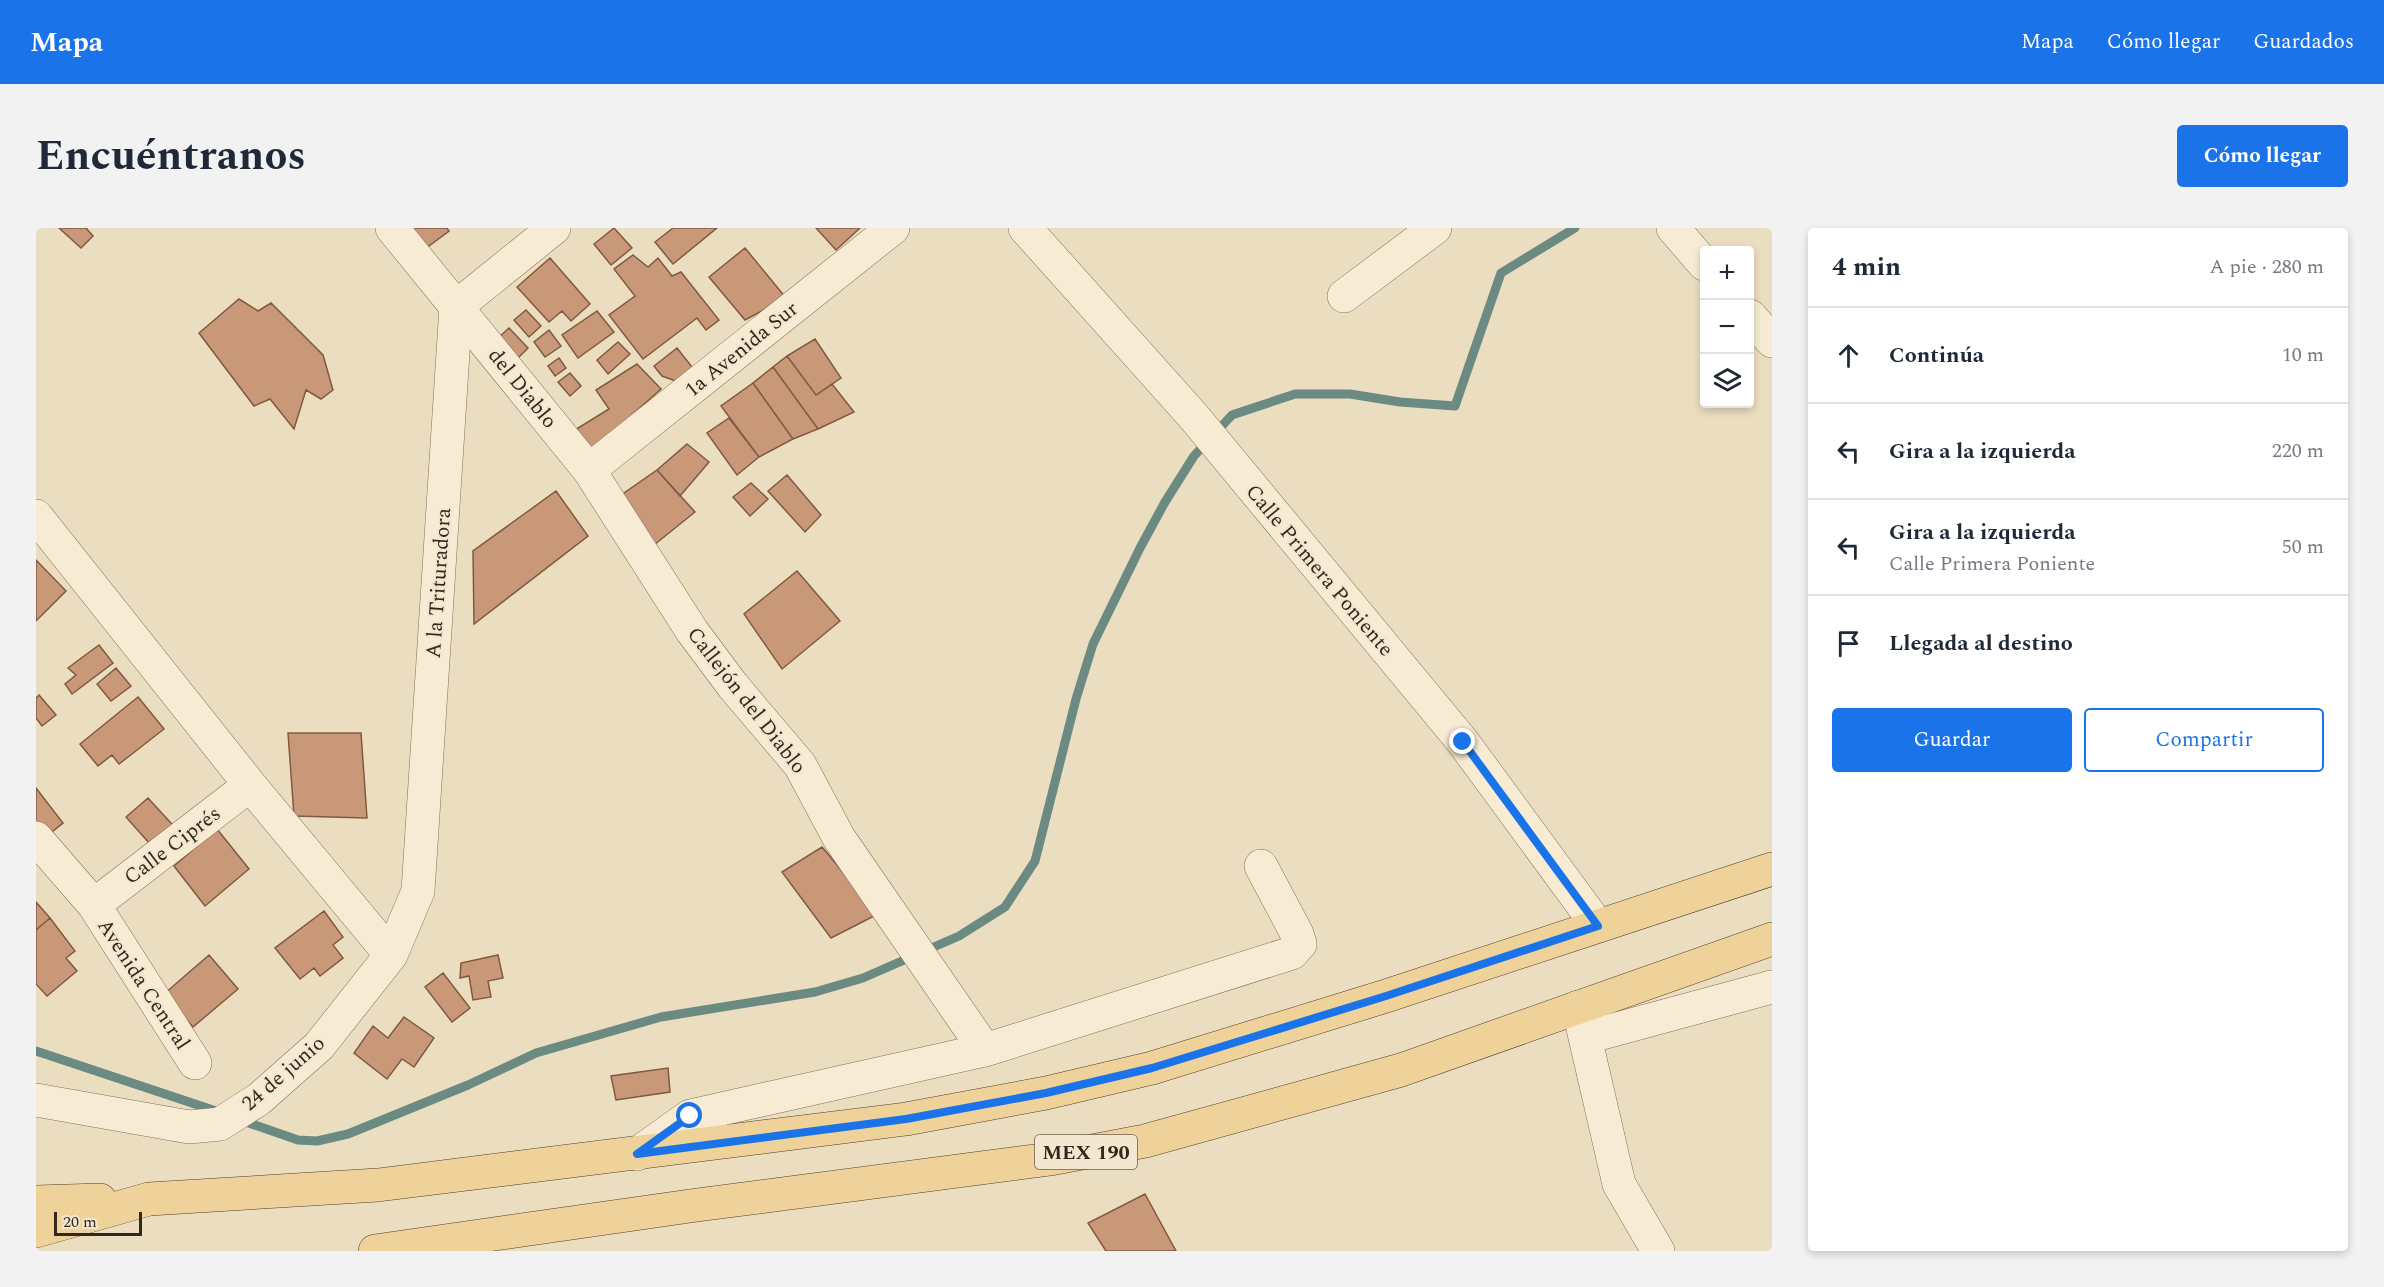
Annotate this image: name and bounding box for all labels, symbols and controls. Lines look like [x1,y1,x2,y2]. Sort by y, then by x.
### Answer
text: Mapa [30,21,103,64]
text: Mapa [2021,26,2074,58]
text: Cómo llegar [2107,26,2220,58]
text: Guardados [2253,26,2354,58]
text: Encuéntranos [36,125,306,188]
button: Cómo llegar [2177,125,2348,187]
map controls [1700,246,1754,408]
button: + [1700,246,1754,300]
text: 4 min [1832,247,1901,287]
text: A pie · 280 m [2210,252,2324,282]
street label: 1a Avenida Sur [678,294,805,406]
button: − [1700,300,1754,354]
icon: ahead [1832,339,1865,372]
text: Continúa [1889,339,1984,372]
text: 10 m [2282,340,2324,370]
street label: del Diablo [480,341,565,436]
button: layers [1700,354,1754,408]
icon: left [1832,435,1865,468]
text: Gira a la izquierda [1889,435,2076,468]
text: 220 m [2272,436,2324,466]
street label: Calle Primera Poniente [1237,477,1401,664]
street label: A la Trituradora [418,506,460,660]
text: Gira a la izquierda [1889,516,2076,549]
icon: left [1832,531,1865,564]
text: 50 m [2282,532,2324,562]
text: Calle Primera Poniente [1889,549,2095,579]
street label: Callejón del Diablo [679,620,814,781]
icon: arrive [1832,627,1865,660]
text: Llegada al destino [1889,627,2073,660]
button: Guardar [1832,708,2072,772]
button: Compartir [2084,708,2324,772]
route end [1449,728,1475,754]
street label: Calle Ciprés [117,799,228,893]
street label: Avenida Central [89,912,198,1057]
street label: 24 de junio [235,1028,333,1119]
route start [676,1102,702,1128]
road number: MEX 190 [1035,1135,1137,1169]
scale bar [54,1209,142,1236]
text: 20 m [63,1210,97,1234]

